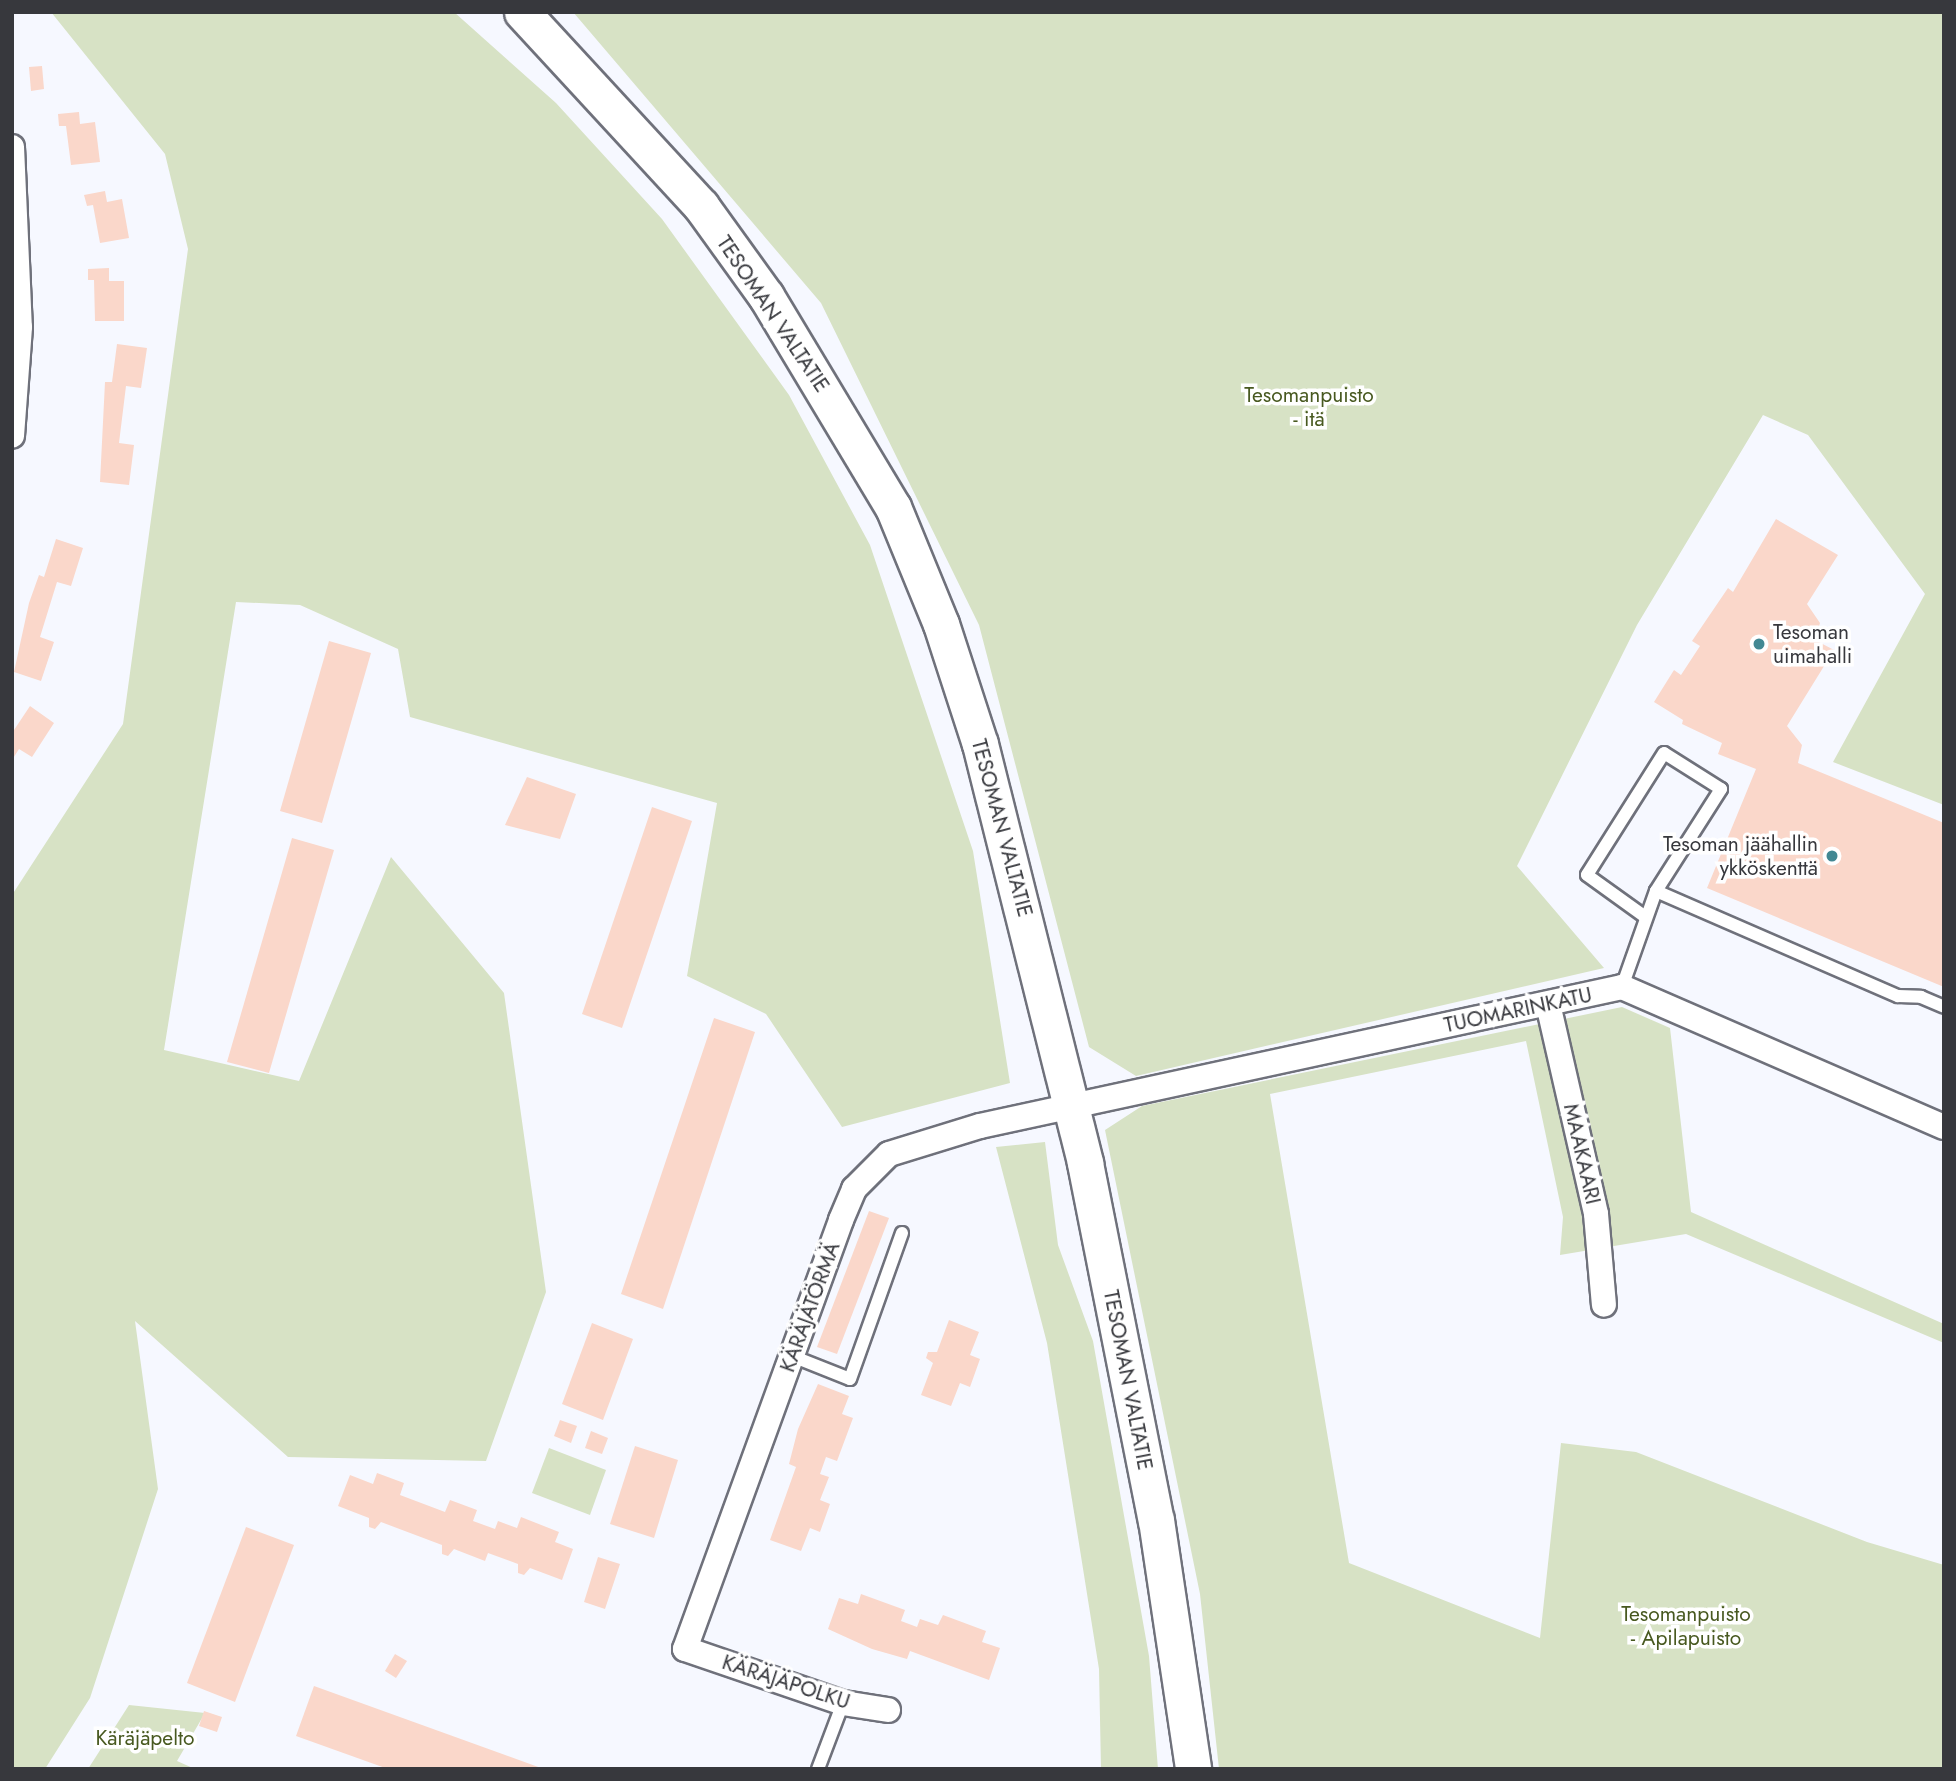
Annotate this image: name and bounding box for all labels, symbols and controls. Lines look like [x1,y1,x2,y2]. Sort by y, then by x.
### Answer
street label: TESOMAN VALTATIE [711,231,835,397]
park label: Tesomanpuisto - itä [1244,382,1374,432]
place label: Tesoman uimahalli [1773,619,1852,669]
marker: Tesoman uimahalli [1751,636,1767,652]
street label: TESOMAN VALTATIE [966,736,1038,920]
place label: Tesoman jäähallin ykköskenttä [1663,831,1818,881]
marker: Tesoman jäähallin ykköskenttä [1824,848,1840,864]
street label: TUOMARINKATU [1442,982,1594,1038]
street label: MAAKAARI [1558,1101,1606,1207]
street label: KÄRÄJÄTÖRMÄ [775,1238,845,1376]
street label: TESOMAN VALTATIE [1098,1288,1158,1472]
park label: Tesomanpuisto - Apilapuisto [1621,1601,1751,1651]
street label: KÄRÄJÄPOLKU [719,1649,853,1715]
park label: Käräjäpelto [96,1725,194,1751]

